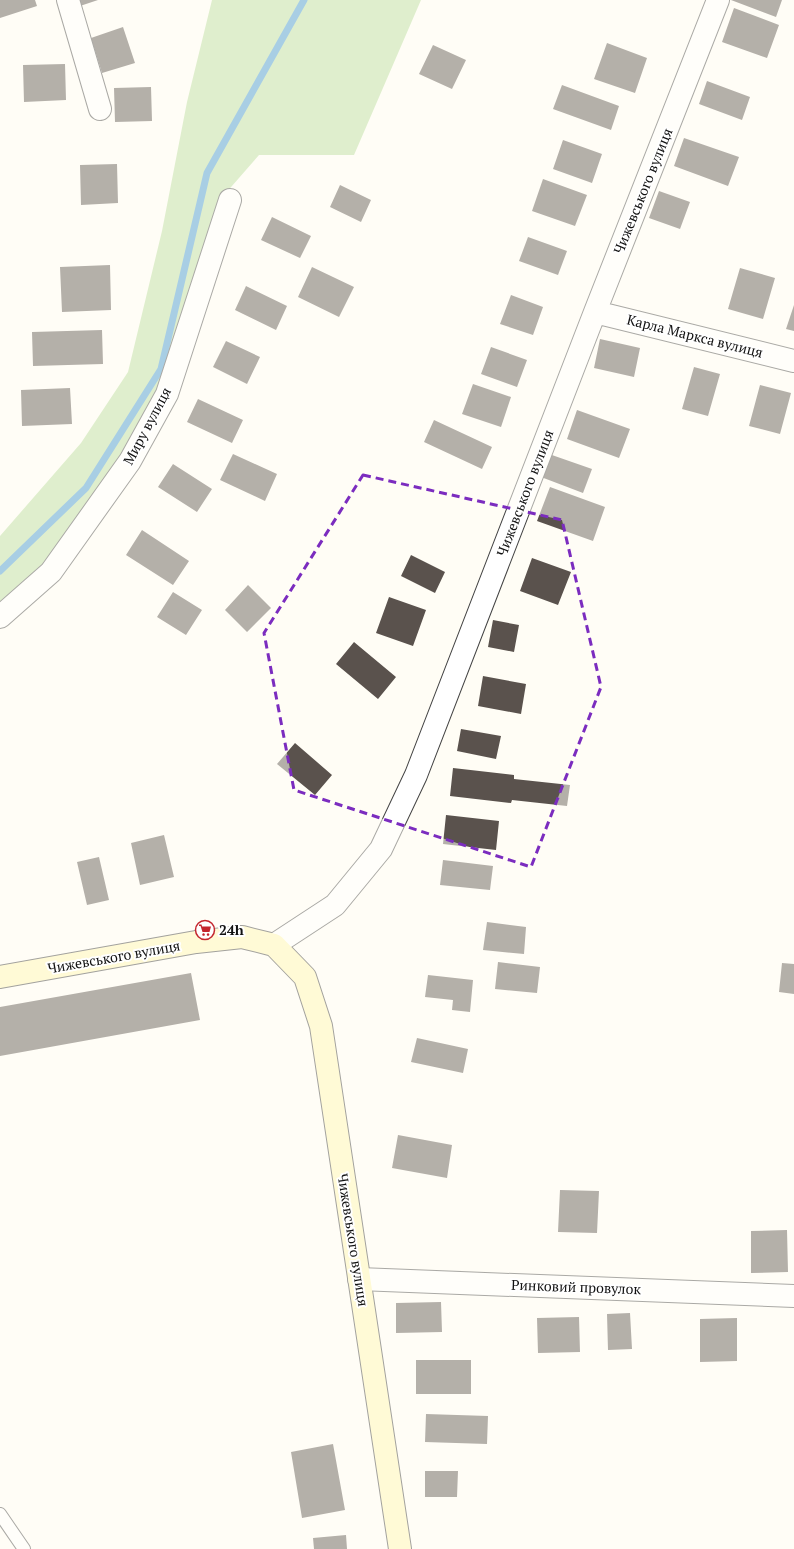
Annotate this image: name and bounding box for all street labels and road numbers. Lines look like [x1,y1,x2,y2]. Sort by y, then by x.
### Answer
street label: Чижевського вулиця [609,125,676,257]
street label: Карла Маркса вулиця [625,309,765,362]
street label: Миру вулиця [118,384,175,468]
street label: Чижевського вулиця [492,427,557,559]
street label: Чижевського вулиця [46,936,182,978]
street label: Чижевського вулиця [334,1172,373,1308]
street label: Ринковий провулок [511,1275,642,1298]

